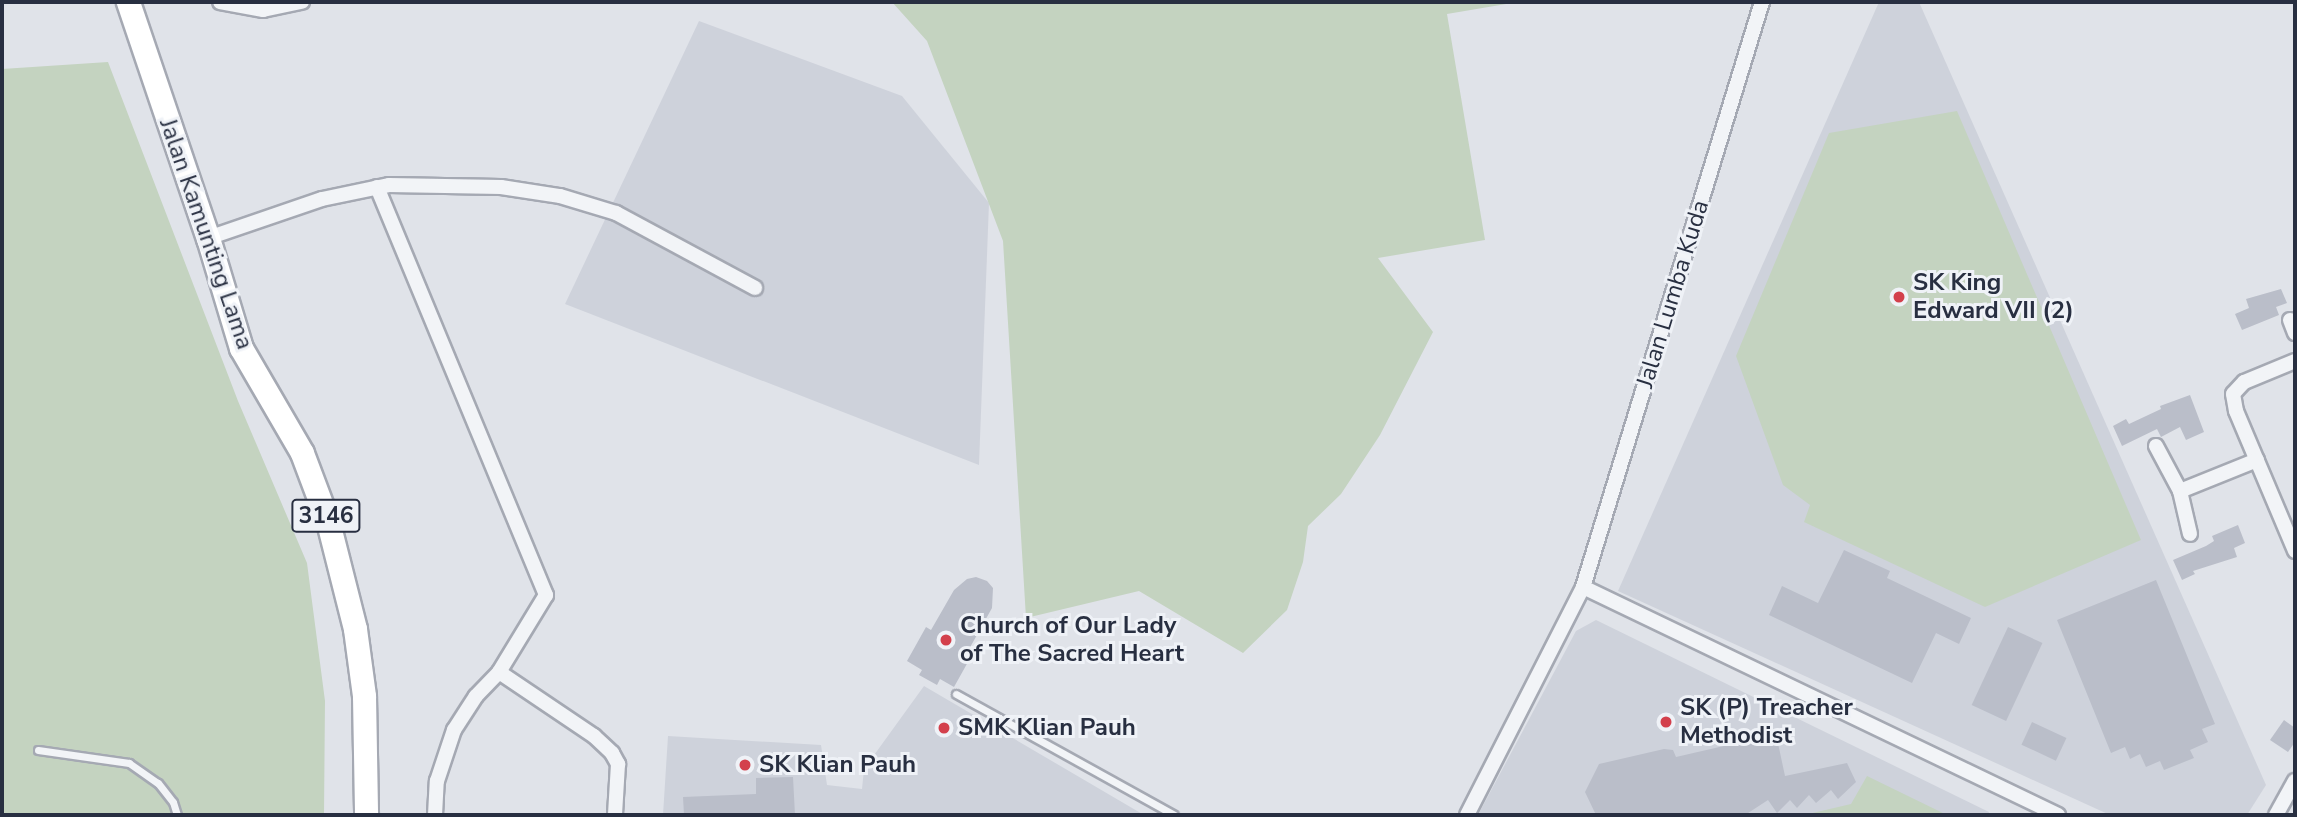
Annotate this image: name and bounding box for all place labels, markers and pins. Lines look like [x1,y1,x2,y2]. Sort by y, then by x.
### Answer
place label: SK King Edward VII (2) [1913,269,2074,325]
marker: SK King Edward VII (2) [1891,289,1907,305]
place label: Church of Our Lady of The Sacred Heart [960,612,1184,668]
marker: Church of Our Lady of The Sacred Heart [938,632,954,648]
place label: SK (P) Treacher Methodist [1680,694,1853,750]
place label: SMK Klian Pauh [958,714,1136,742]
marker: SK (P) Treacher Methodist [1658,714,1674,730]
marker: SMK Klian Pauh [936,720,952,736]
place label: SK Klian Pauh [759,751,916,779]
marker: SK Klian Pauh [737,757,753,773]

